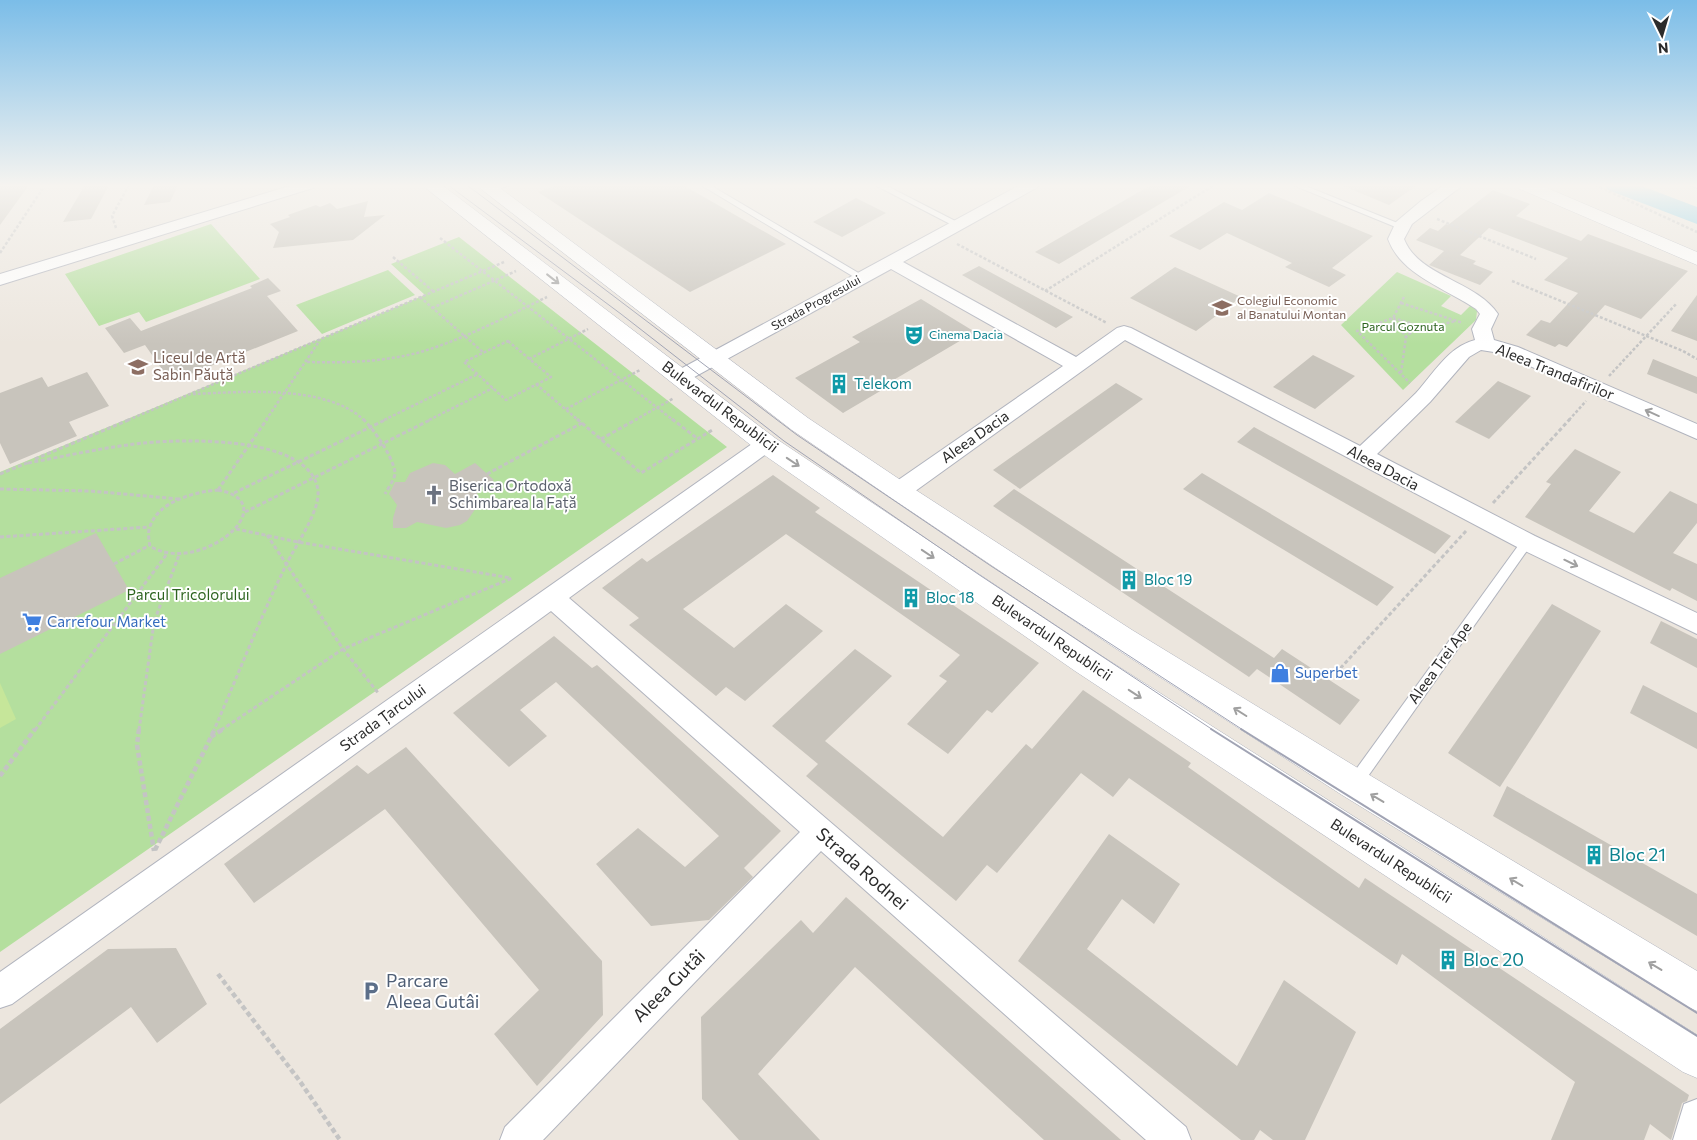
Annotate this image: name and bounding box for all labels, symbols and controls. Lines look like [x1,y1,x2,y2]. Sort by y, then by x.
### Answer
north arrow [1637,10,1687,60]
text: N [1657,40,1669,57]
street label: Strada Progresului [768,272,863,332]
one-way arrow [546,274,560,284]
place label: Colegiul Economic al Banatului Montan [1237,293,1346,321]
school or university icon: Colegiul Economic al Banatului Montan [1211,297,1233,319]
park label: Parcul Goznuta [1361,319,1445,333]
theatre icon: Cinema Dacia [903,324,925,346]
place label: Cinema Dacia [929,327,1003,341]
street label: Aleea Trandafirilor [1493,339,1617,403]
place label: Liceul de Artă Sabin Păuță [153,348,246,385]
school or university icon: Liceul de Artă Sabin Păuță [127,356,149,378]
street label: Bulevardul Republicii [659,357,782,456]
building icon: Telekom [828,373,850,395]
place label: Telekom [854,374,912,392]
street label: Aleea Dacia [937,406,1012,466]
one-way arrow [1645,407,1660,417]
street label: Aleea Dacia [1344,441,1422,494]
one-way arrow [786,457,800,467]
place label: Biserica Ortodoxă Schimbarea la Față [449,476,576,513]
church icon: Biserica Ortodoxă Schimbarea la Față [423,484,445,506]
one-way arrow [920,549,934,559]
one-way arrow [1563,559,1578,569]
building icon: Bloc 19 [1118,569,1140,591]
place label: Bloc 19 [1144,570,1192,588]
park label: Parcul Tricolorului [126,585,250,603]
building icon: Bloc 18 [900,587,922,609]
place label: Bloc 18 [926,588,974,606]
street label: Bulevardul Republicii [989,590,1116,684]
supermarket icon: Carrefour Market [21,611,43,633]
place label: Carrefour Market [47,612,166,630]
street label: Aleea Trei Ape [1404,618,1475,707]
shop icon: Superbet [1269,662,1291,684]
place label: Superbet [1295,663,1358,681]
street label: Strada Țarcului [336,680,430,756]
one-way arrow [1128,689,1142,699]
one-way arrow [1233,706,1247,716]
one-way arrow [1371,792,1385,802]
street label: Bulevardul Republicii [1328,814,1456,906]
street label: Strada Rodnei [812,822,913,914]
place label: Bloc 21 [1609,843,1666,865]
building icon: Bloc 21 [1583,844,1605,866]
one-way arrow [1510,876,1524,886]
street label: Aleea Gutâi [627,944,709,1026]
place label: Bloc 20 [1463,948,1524,970]
building icon: Bloc 20 [1437,949,1459,971]
one-way arrow [1649,961,1663,971]
place label: Parcare Aleea Gutâi [386,969,479,1012]
parking icon: Parcare Aleea Gutâi [360,980,382,1002]

